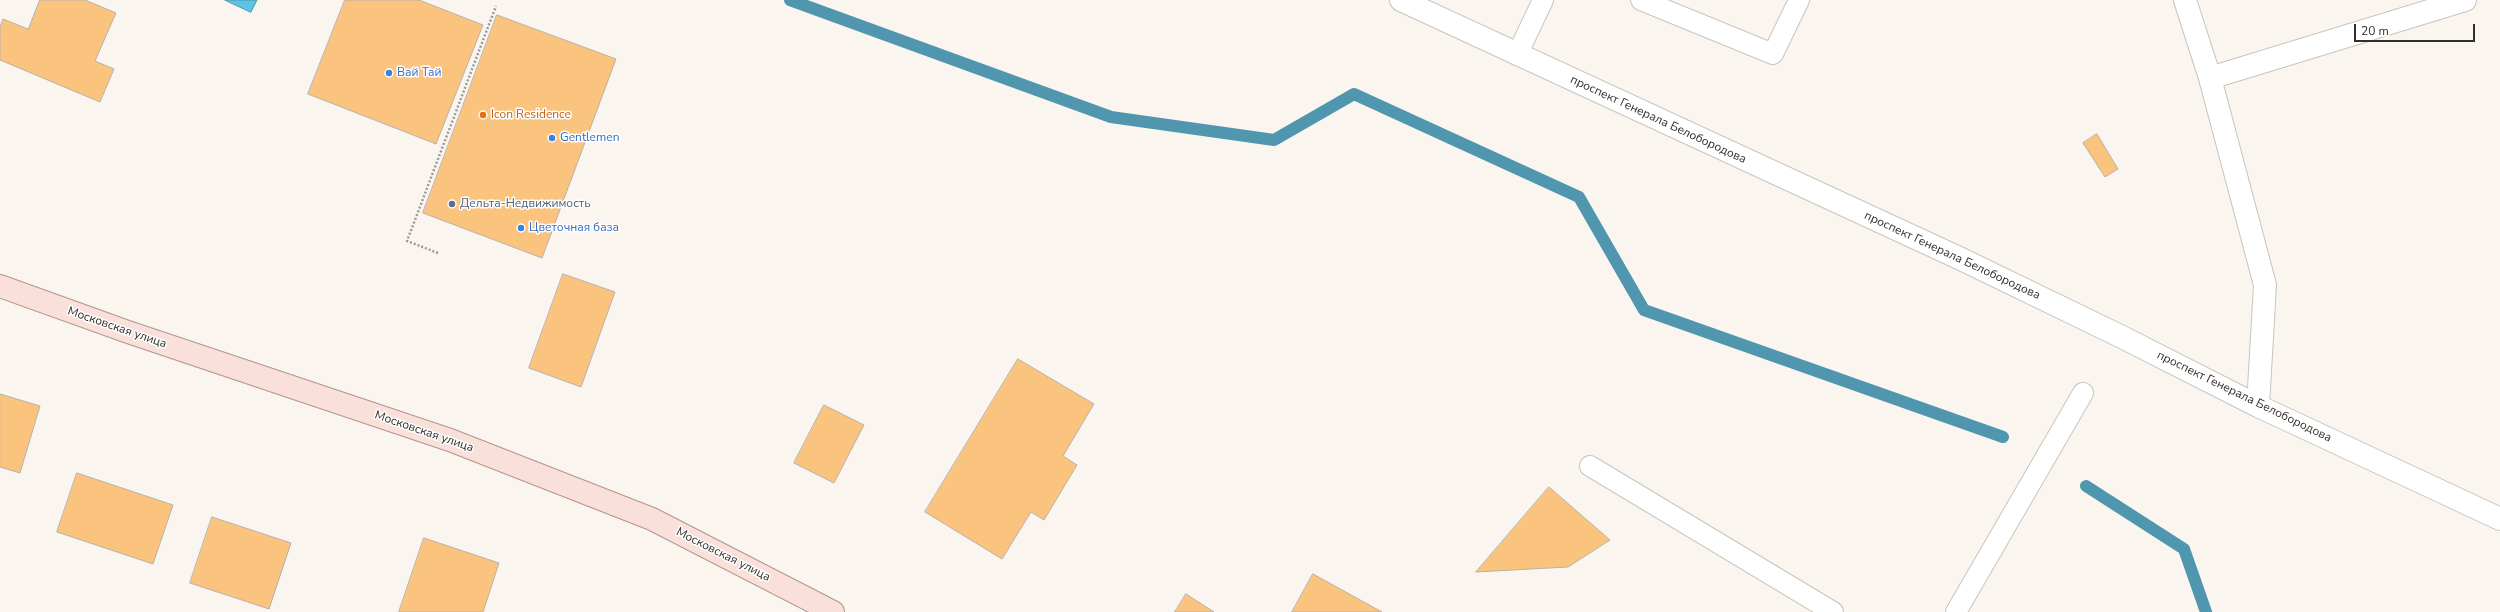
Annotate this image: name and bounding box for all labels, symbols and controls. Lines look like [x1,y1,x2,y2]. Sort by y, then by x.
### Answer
scale bar [2356,16,2477,42]
text: 20 m [2361,23,2389,39]
place label: Вай Тай [397,66,441,80]
marker: Вай Тай [384,68,394,78]
street label: проспект Генерала Белобородова [1568,73,1748,167]
place label: Icon Residence [491,108,571,122]
marker: Icon Residence [478,110,488,120]
place label: Gentlemen [560,131,619,145]
marker: Gentlemen [547,133,557,143]
place label: Дельта-Недвижимость [460,197,591,211]
marker: Дельта-Недвижимость [447,199,457,209]
street label: проспект Генерала Белобородова [1862,209,2042,303]
place label: Цветочная база [529,221,619,235]
marker: Цветочная база [516,223,526,233]
street label: Московская улица [66,304,168,352]
street label: проспект Генерала Белобородова [2154,348,2334,446]
street label: Московская улица [373,408,475,456]
street label: Московская улица [673,525,773,585]

